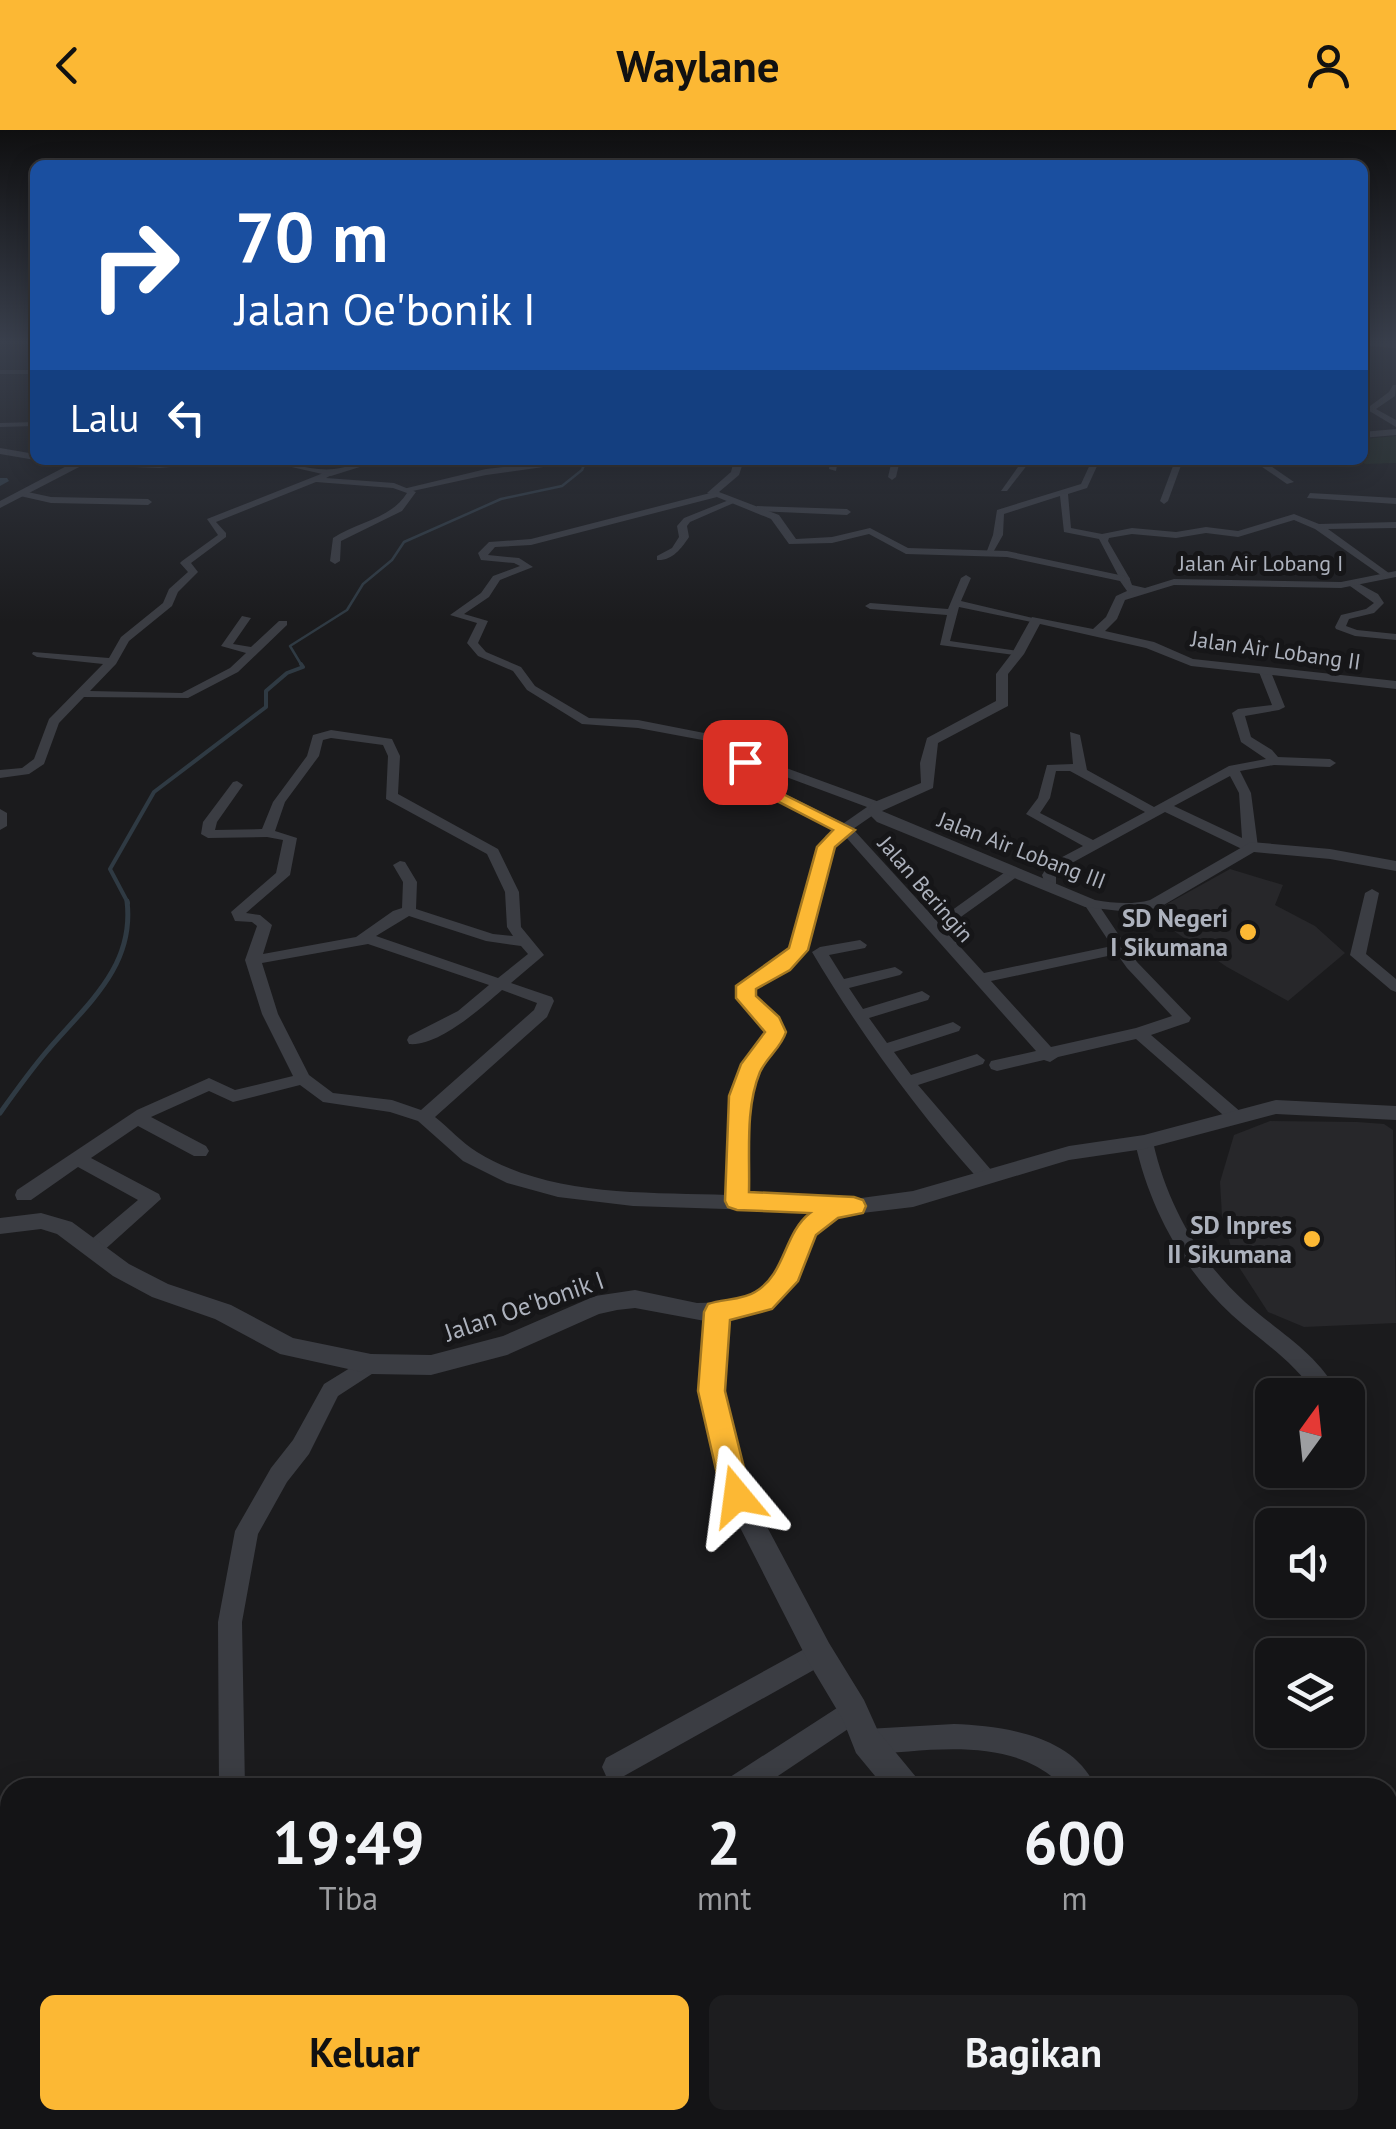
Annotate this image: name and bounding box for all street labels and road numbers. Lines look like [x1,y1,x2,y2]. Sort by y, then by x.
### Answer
street label: Jalan Air Lobang I [1178,549,1343,577]
street label: Jalan Air Lobang II [1188,624,1363,676]
street label: Jalan Air Lobang III [933,805,1110,895]
street label: Jalan Beringin [872,829,980,948]
street label: Jalan Oe'bonik I [439,1264,608,1349]

